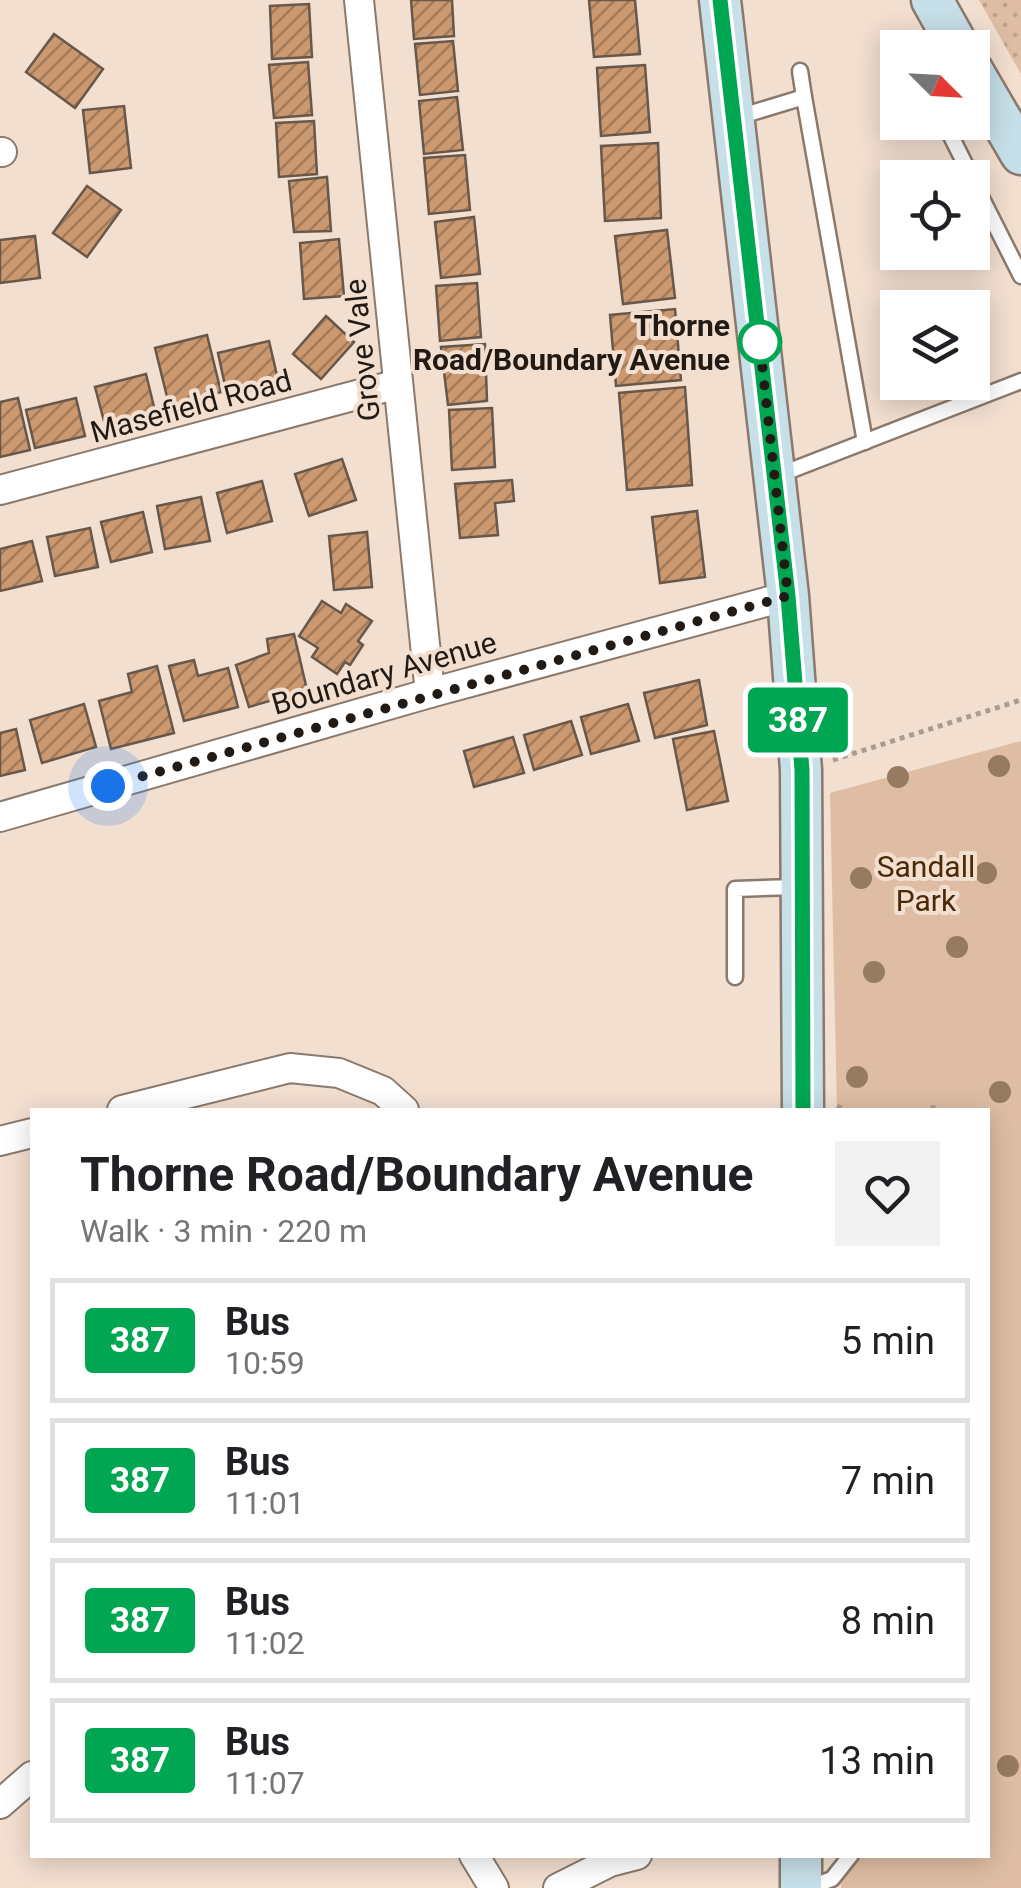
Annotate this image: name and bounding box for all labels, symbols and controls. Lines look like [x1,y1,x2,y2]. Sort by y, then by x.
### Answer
north arrow [880,30,990,140]
map controls [880,30,990,400]
button: locate [880,160,990,270]
street label: Grove Vale [337,277,387,423]
button: layers [880,290,990,400]
place label: Thorne Road/Boundary Avenue [413,308,730,377]
marker: Thorne Road/Boundary Avenue [739,321,781,363]
street label: Masefield Road [87,362,295,450]
street label: Boundary Avenue [268,624,500,722]
line badge: 387 [740,688,856,752]
text: 387 [768,700,828,741]
your location [83,761,133,811]
park label: Sandall Park [877,849,975,918]
button: heart [835,1141,940,1246]
text: Thorne Road/Boundary Avenue [80,1146,753,1203]
text: Walk · 3 min · 220 m [80,1212,367,1250]
text: Bus [225,1300,290,1344]
text: 5 min [841,1319,935,1363]
text: 387 [110,1320,170,1361]
text: 10:59 [225,1344,305,1382]
text: Bus [225,1440,290,1484]
text: 7 min [841,1459,935,1503]
text: 387 [110,1460,170,1501]
text: 11:01 [225,1484,305,1522]
text: Bus [225,1580,290,1624]
text: 8 min [841,1599,935,1643]
text: 387 [110,1600,170,1641]
text: 11:02 [225,1624,305,1662]
text: Bus [225,1720,290,1764]
text: 13 min [819,1739,935,1783]
text: 387 [110,1740,170,1781]
text: 11:07 [225,1764,305,1802]

